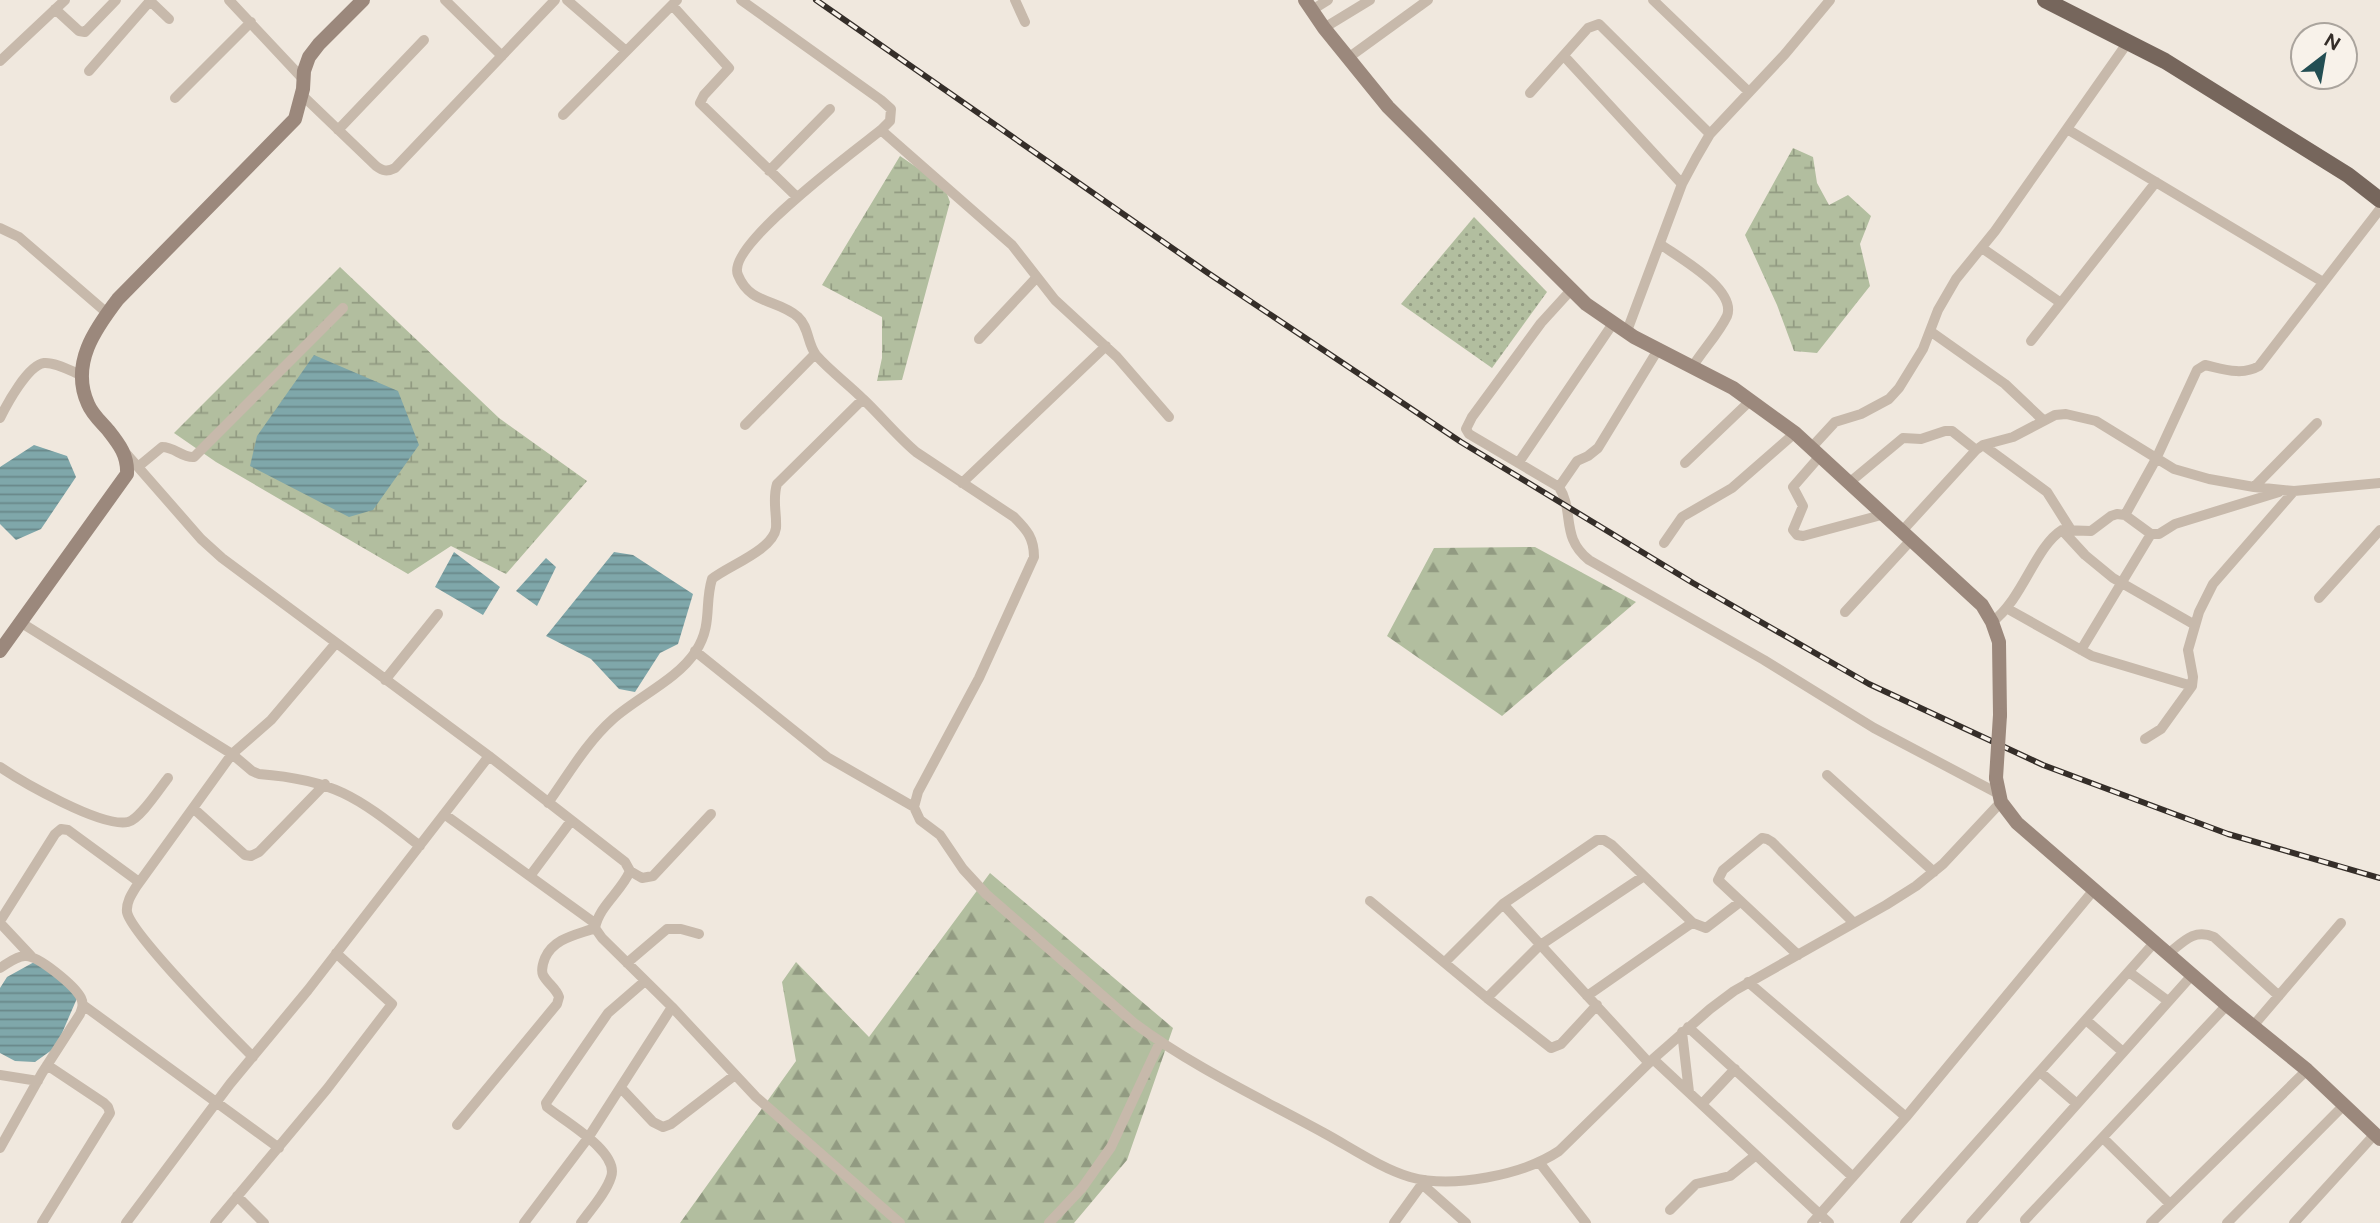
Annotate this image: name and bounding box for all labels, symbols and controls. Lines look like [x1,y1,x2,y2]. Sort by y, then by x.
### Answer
north arrow [2289,21,2359,91]
text: N [2320,28,2345,55]

